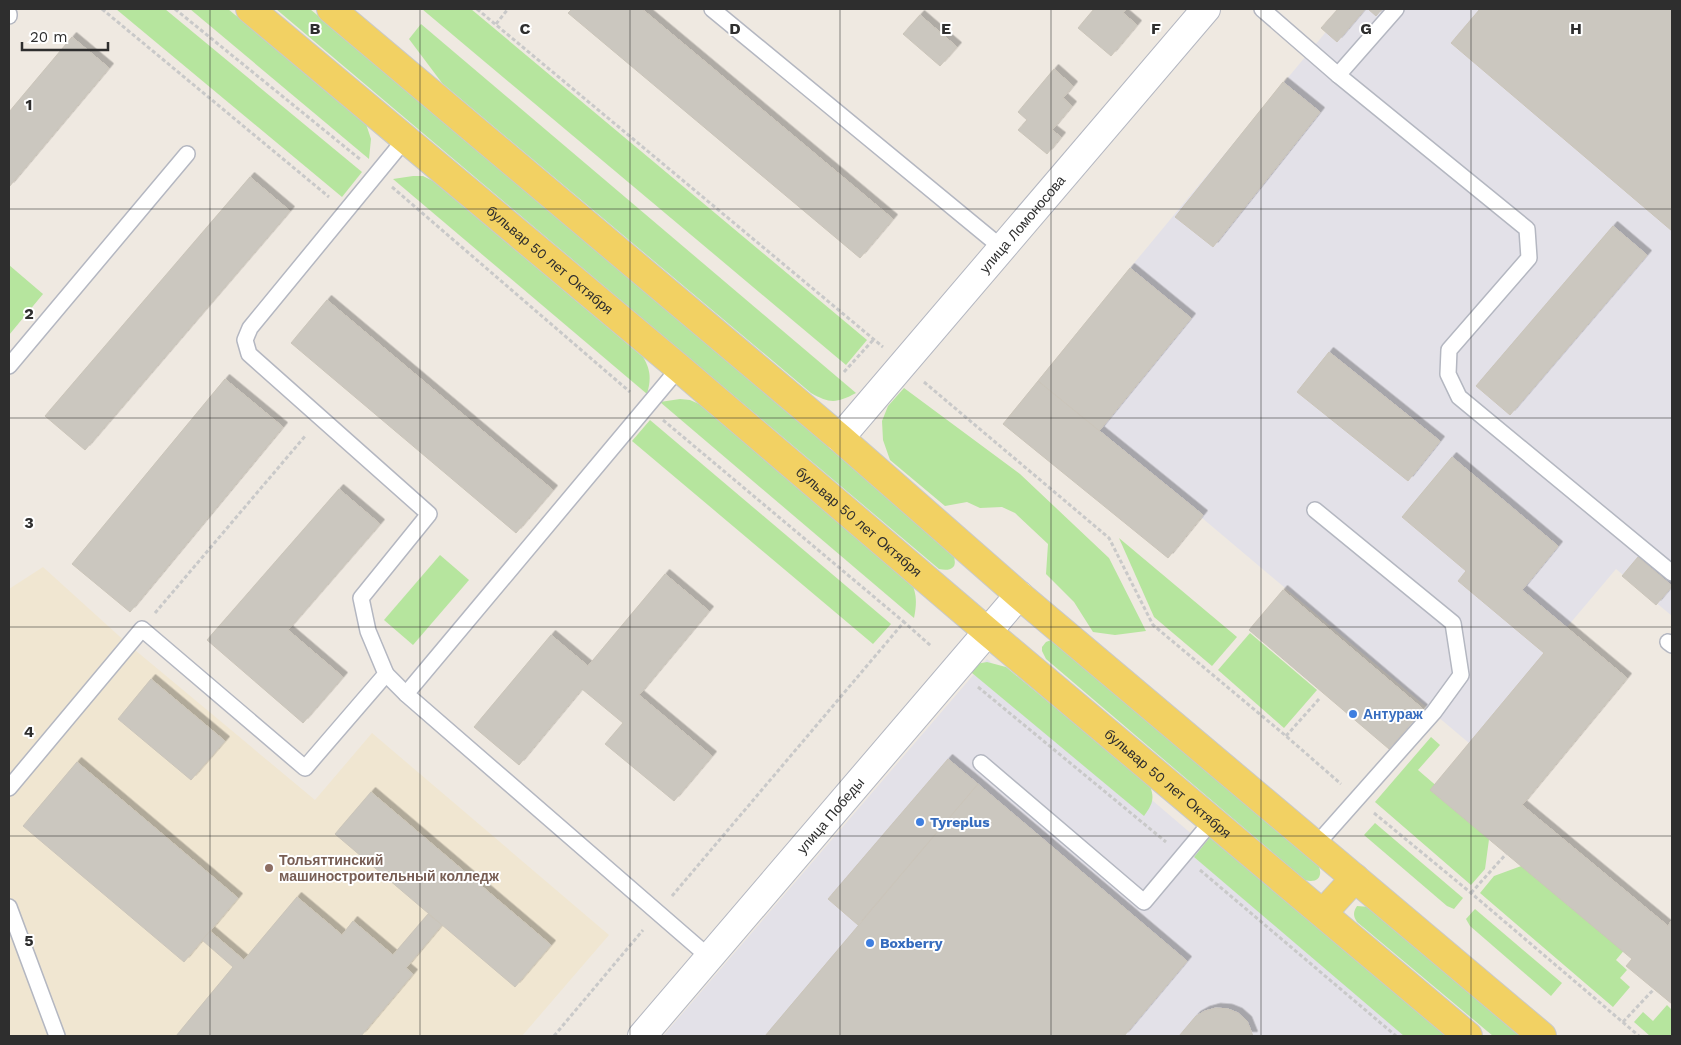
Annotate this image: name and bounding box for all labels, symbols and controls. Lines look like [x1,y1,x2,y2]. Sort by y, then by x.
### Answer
text: B [310,19,321,38]
text: C [520,19,531,38]
text: D [729,19,741,38]
text: E [941,19,951,38]
text: F [1151,19,1161,38]
text: G [1360,19,1372,38]
text: H [1570,19,1582,38]
scale bar [22,20,109,52]
text: 20 m [30,28,68,46]
text: 1 [26,95,32,114]
street label: улица Ломоносова [976,172,1069,276]
street label: бульвар 50 лет Октября [483,202,616,318]
text: 2 [24,304,34,323]
street label: бульвар 50 лет Октября [793,464,925,580]
text: 3 [24,513,34,532]
place label: Антураж [1363,706,1424,722]
marker: Антураж [1347,708,1359,720]
text: 4 [24,722,34,741]
street label: бульвар 50 лет Октября [1101,726,1234,841]
street label: улица Победы [794,774,867,857]
place label: Tyreplus [930,814,990,830]
marker: Tyreplus [914,816,926,828]
place label: Тольяттинский машиностроительный колледж [279,852,500,884]
marker: Тольяттинский машиностроительный колледж [263,862,275,874]
text: 5 [24,931,34,950]
place label: Boxberry [880,935,943,951]
marker: Boxberry [864,937,876,949]

